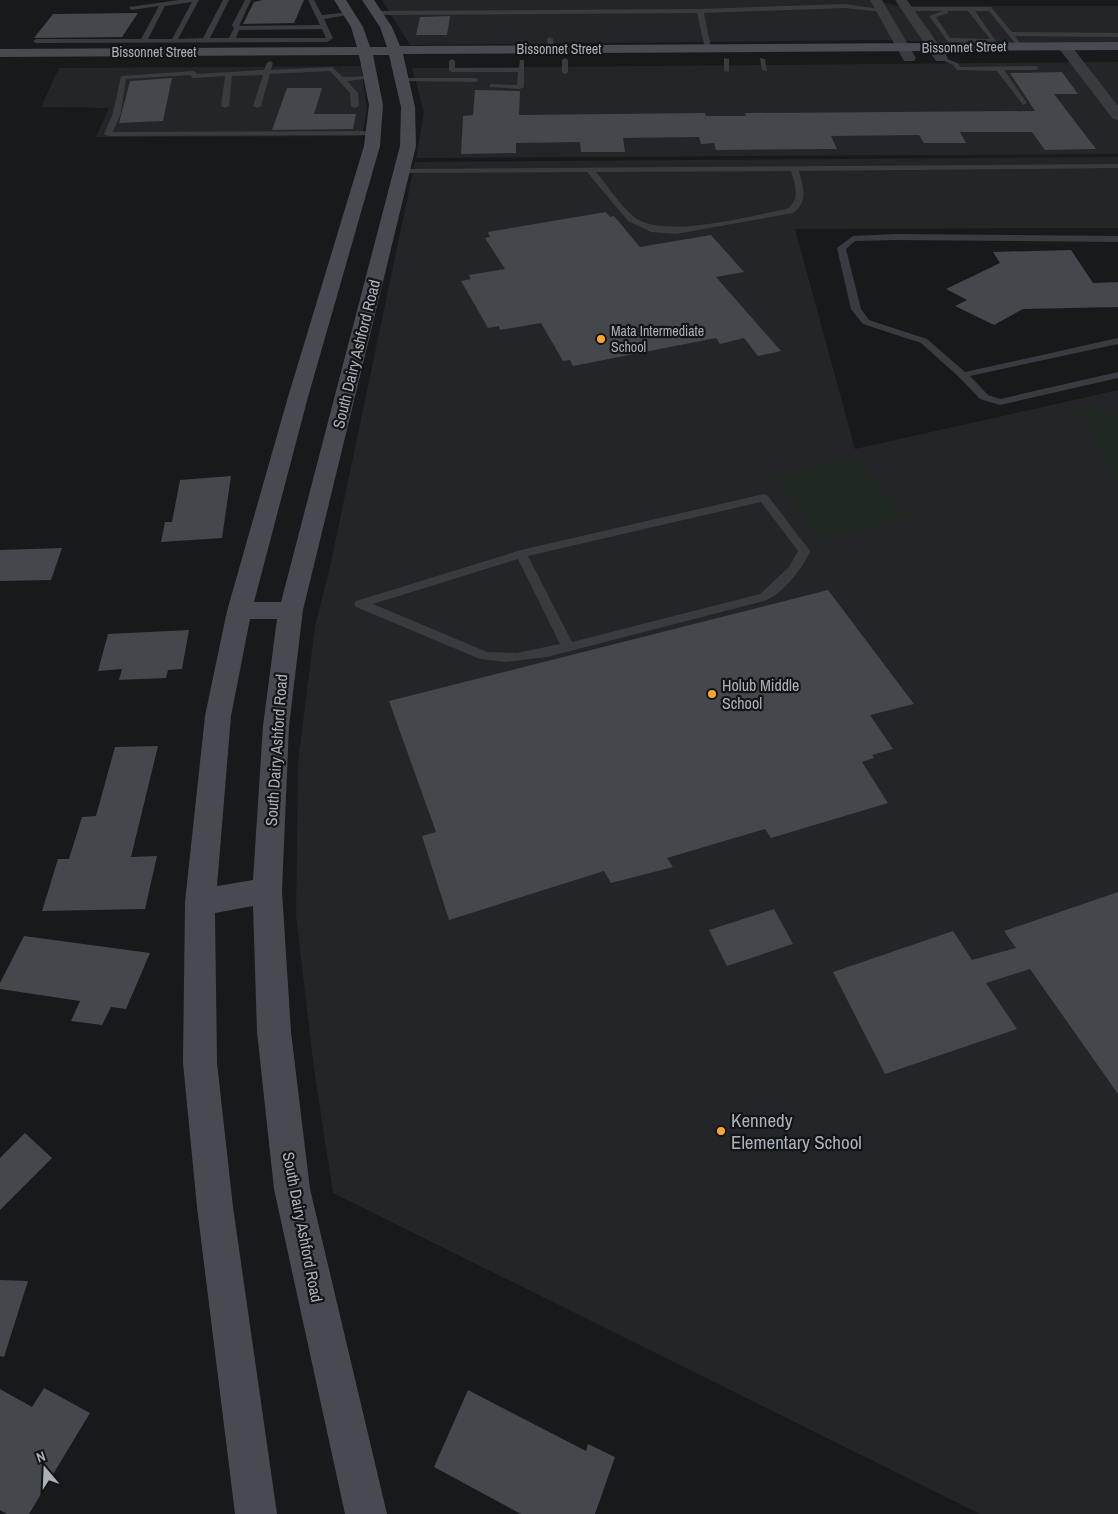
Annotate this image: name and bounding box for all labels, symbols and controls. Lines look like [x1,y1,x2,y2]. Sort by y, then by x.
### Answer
street label: Bissonnet Street [921,37,1007,57]
street label: Bissonnet Street [517,40,601,58]
street label: Bissonnet Street [112,43,196,61]
street label: South Dairy Ashford Road [327,277,385,431]
place label: Mata Intermediate School [611,322,704,356]
marker: Mata Intermediate School [595,333,607,345]
street label: South Dairy Ashford Road [260,673,292,827]
place label: Holub Middle School [722,674,799,714]
marker: Holub Middle School [706,688,718,700]
place label: Kennedy Elementary School [731,1107,862,1155]
marker: Kennedy Elementary School [715,1125,727,1137]
street label: South Dairy Ashford Road [278,1150,328,1304]
north arrow [20,1444,70,1494]
text: N [34,1447,48,1467]

